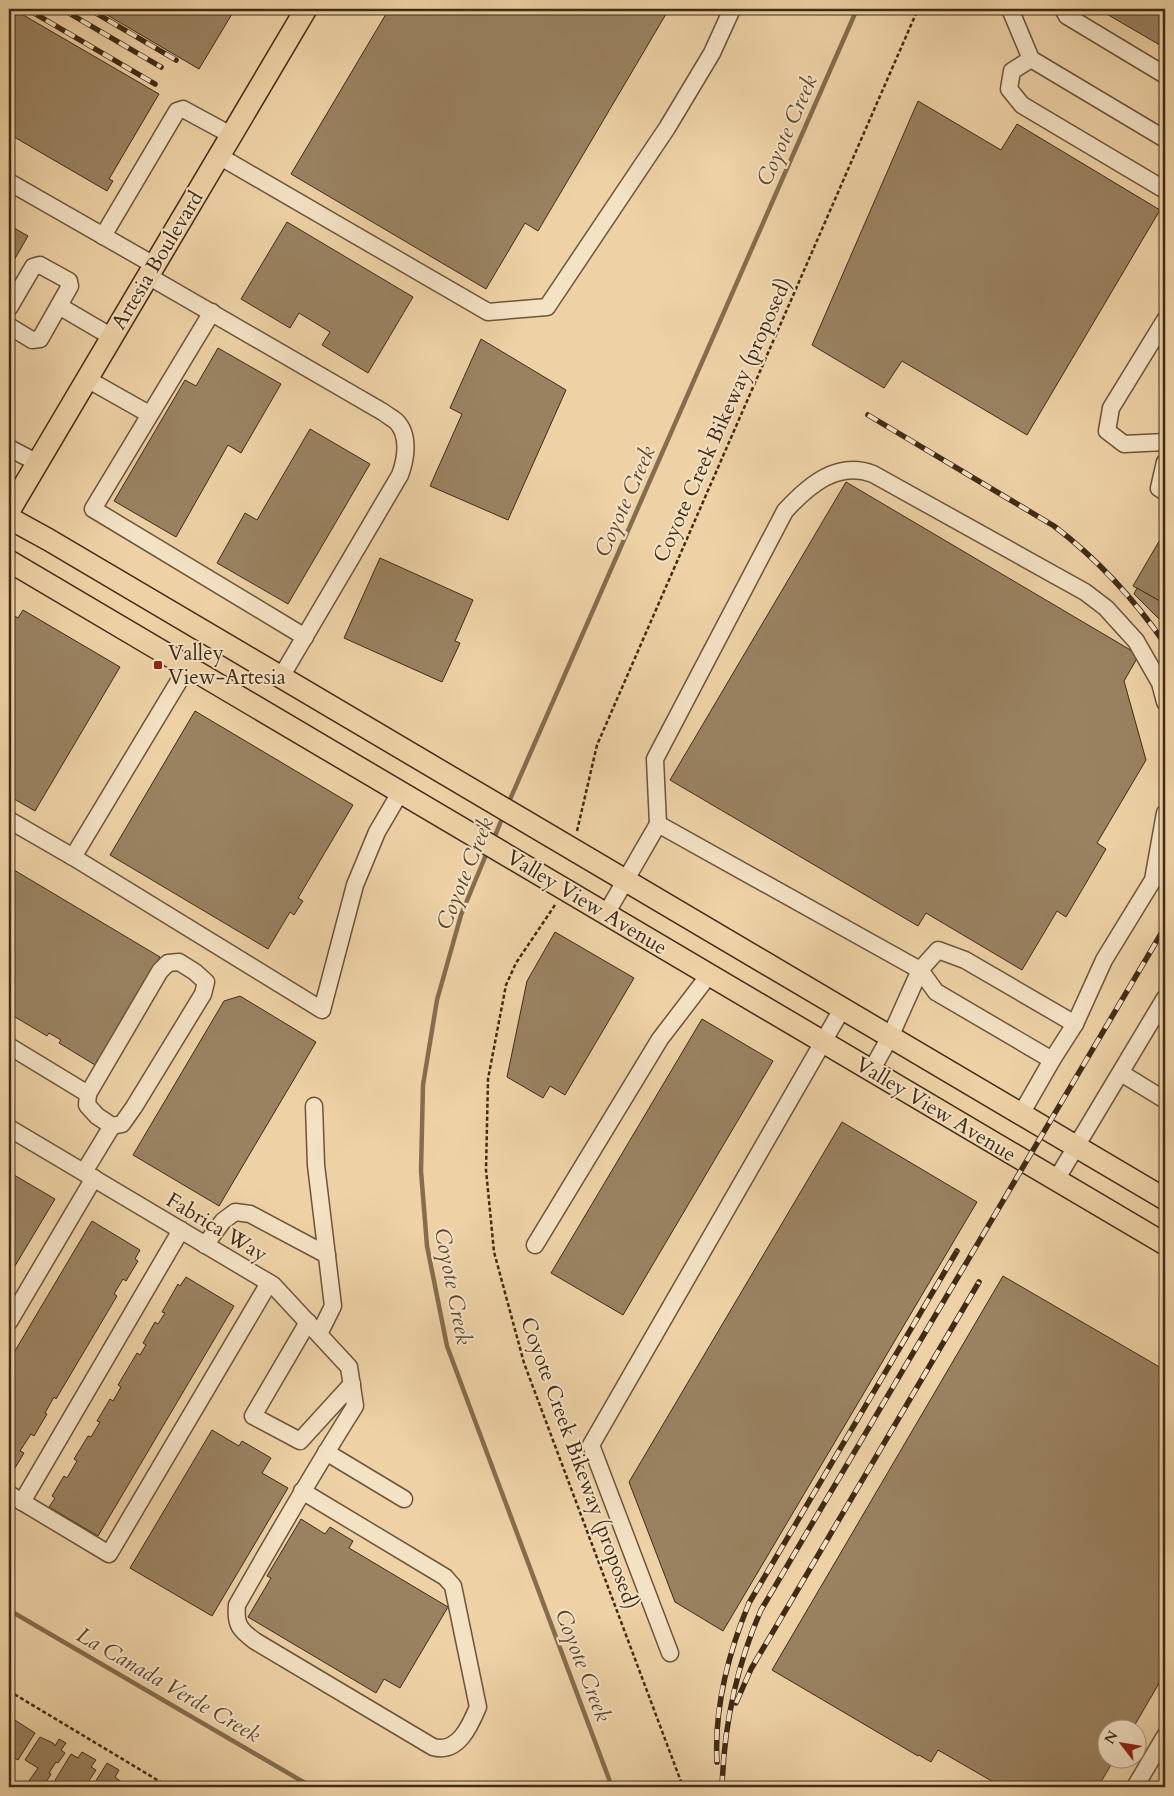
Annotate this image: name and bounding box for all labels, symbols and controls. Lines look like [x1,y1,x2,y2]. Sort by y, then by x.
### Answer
water label: Coyote Creek [749,70,825,191]
street label: Artesia Boulevard [105,186,210,335]
street label: Coyote Creek Bikeway (proposed) [646,273,798,567]
water label: Coyote Creek [587,441,663,562]
place label: Valley View-Artesia [168,639,286,692]
marker: Valley View-Artesia [152,659,164,671]
water label: Coyote Creek [429,813,501,934]
street label: Valley View Avenue [501,843,673,962]
street label: Valley View Avenue [850,1050,1022,1169]
street label: Fabrica Way [161,1186,273,1269]
water label: Coyote Creek [427,1225,479,1347]
street label: Coyote Creek Bikeway (proposed) [513,1313,646,1613]
water label: Coyote Creek [548,1605,618,1726]
water label: La Canada Verde Creek [71,1620,266,1750]
north arrow [1096,1718,1146,1768]
text: N [1100,1727,1123,1748]

